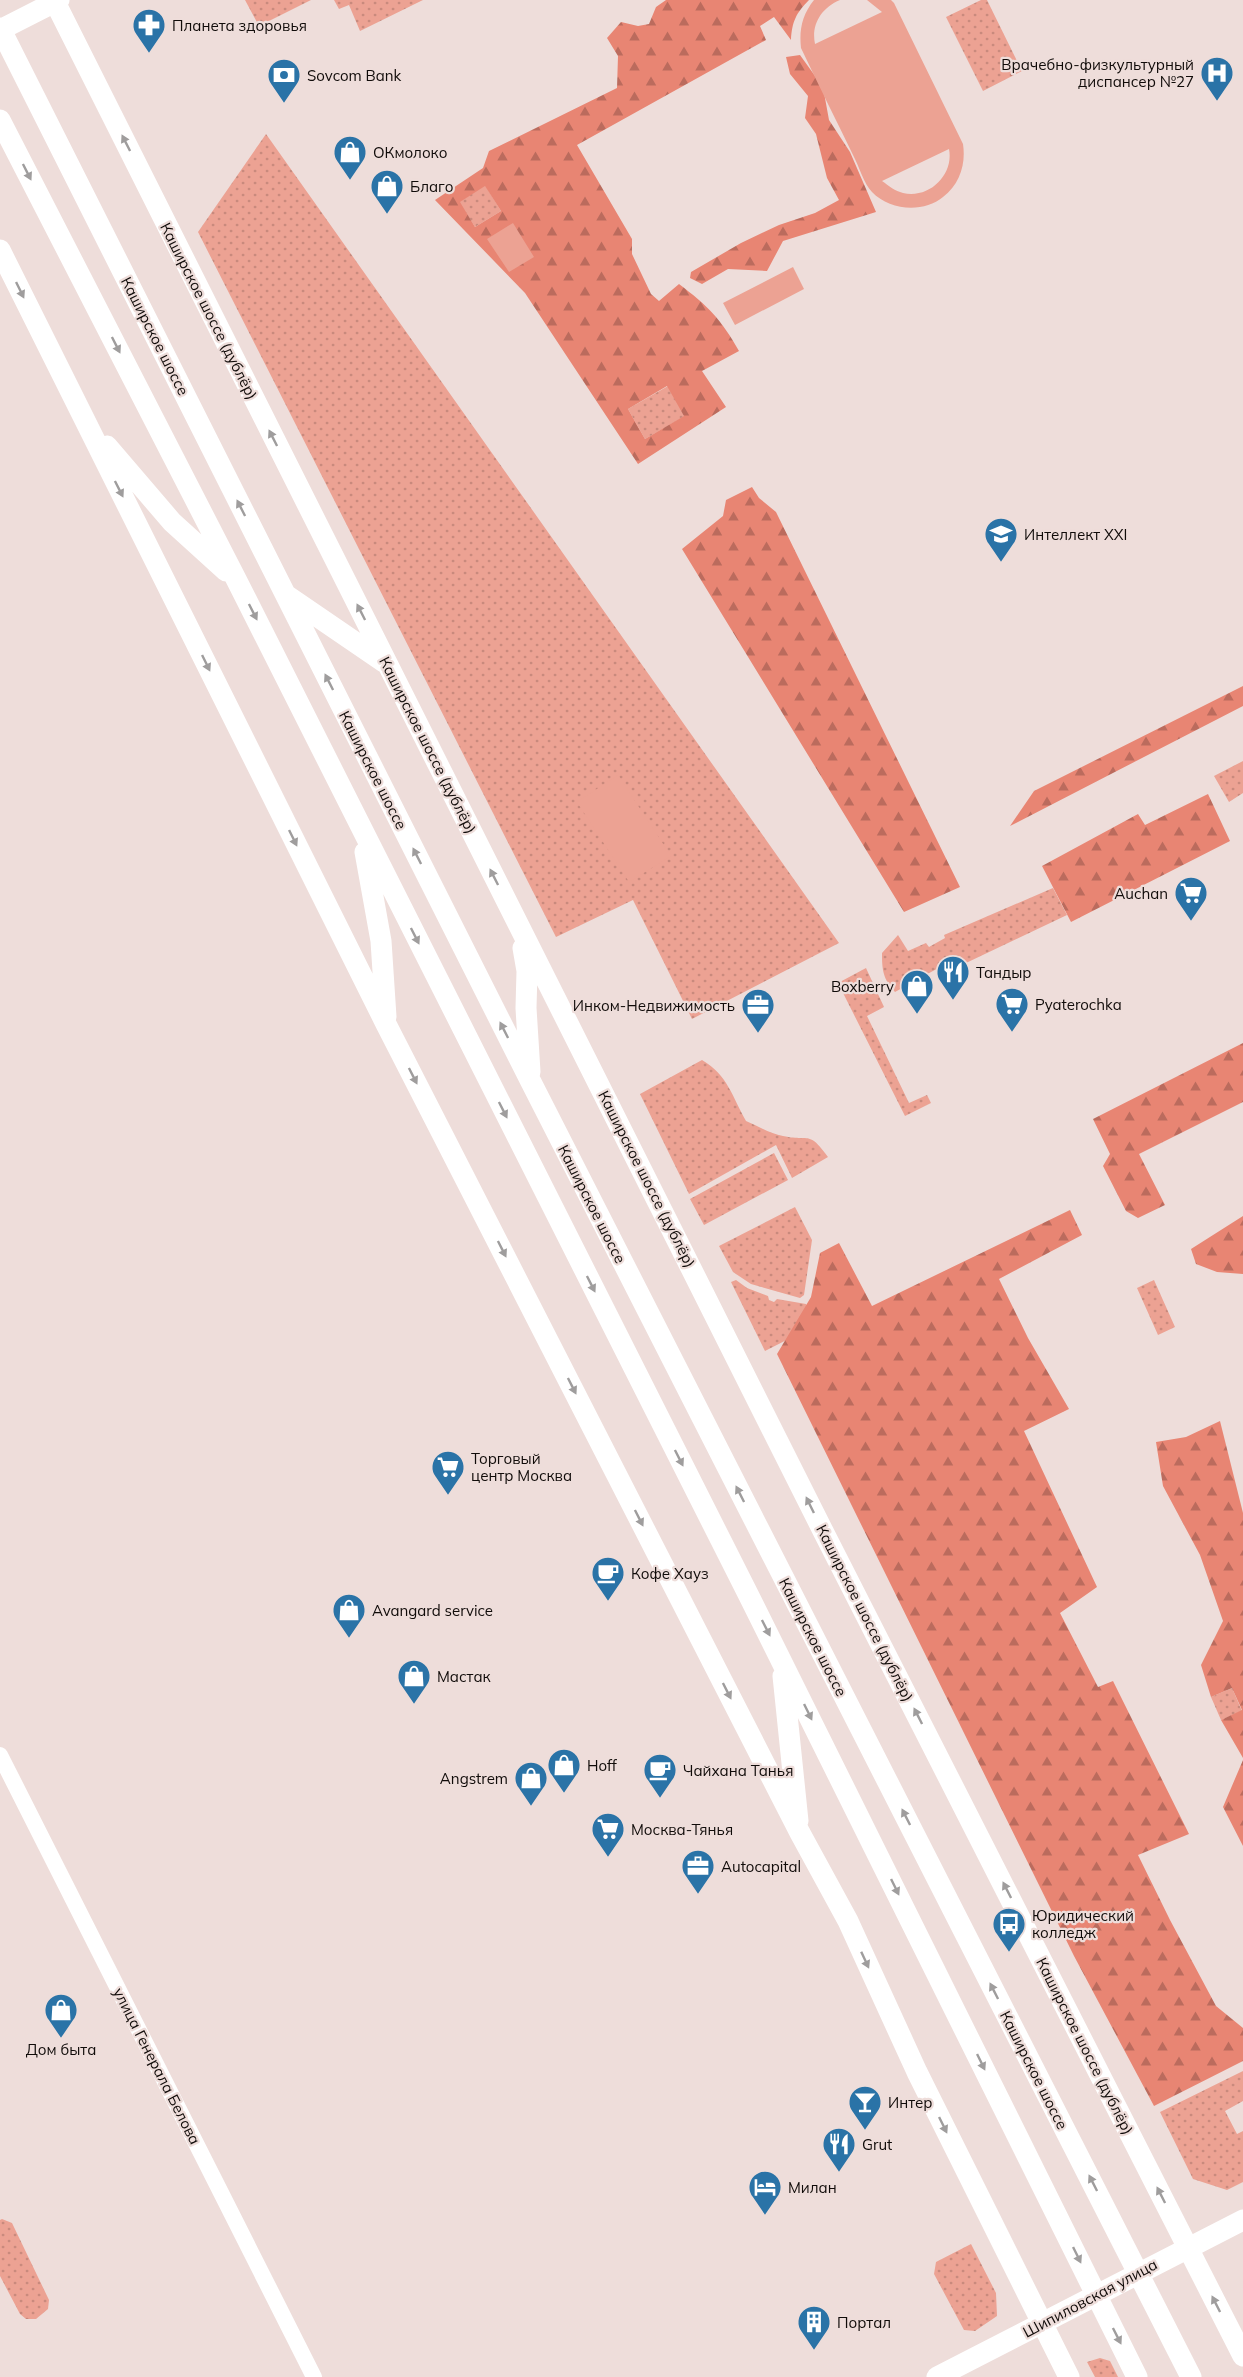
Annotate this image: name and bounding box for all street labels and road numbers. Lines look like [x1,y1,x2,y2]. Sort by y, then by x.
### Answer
street label: Каширское шоссе (дублёр) [156,219,262,403]
street label: Каширское шоссе [117,274,193,398]
street label: Каширское шоссе (дублёр) [375,653,481,837]
street label: Каширское шоссе [335,708,411,832]
street label: Каширское шоссе (дублёр) [594,1087,700,1271]
street label: Каширское шоссе [554,1142,630,1266]
street label: Каширское шоссе (дублёр) [813,1522,917,1704]
street label: Каширское шоссе [775,1575,851,1699]
street label: Каширское шоссе (дублёр) [1033,1955,1137,2137]
street label: улица Генерала Белова [109,1984,205,2148]
street label: Каширское шоссе [996,2008,1072,2132]
street label: Шипиловская улица [1020,2255,1160,2341]

